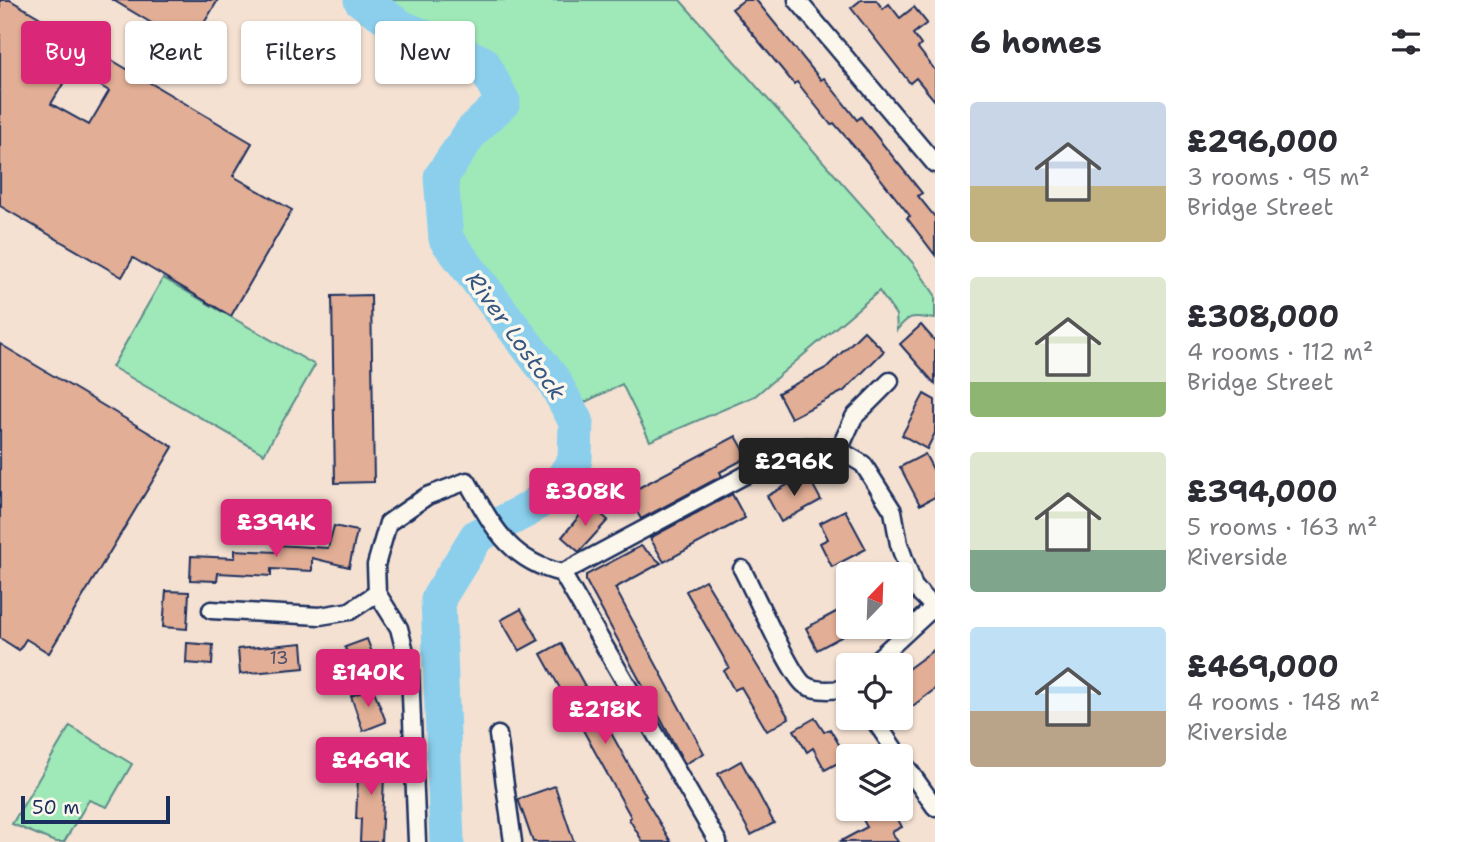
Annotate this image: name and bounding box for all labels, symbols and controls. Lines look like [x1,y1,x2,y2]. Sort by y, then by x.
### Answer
chip: Buy [21,21,111,84]
chip: Rent [125,21,227,84]
chip: Filters [241,21,361,84]
chip: New [375,21,475,84]
text: 6 homes [970,22,1102,63]
icon: filters [1387,23,1425,61]
text: £296,000 [1187,121,1338,162]
icon: home [1026,130,1110,214]
text: 3 rooms · 95 m² [1187,162,1370,192]
text: Bridge Street [1187,192,1334,222]
water label: River Lostock [459,266,573,406]
text: £308,000 [1187,296,1339,337]
icon: home [1026,305,1110,389]
text: 4 rooms · 112 m² [1187,337,1373,367]
text: Bridge Street [1187,367,1334,397]
pin: £296K [745,438,843,498]
text: £296K [755,446,833,476]
pin: £308K [536,468,634,528]
text: £394,000 [1187,471,1338,512]
text: £308K [545,476,625,506]
icon: home [1026,480,1110,564]
pin: £394K [227,500,325,559]
text: £394K [237,507,315,537]
text: 5 rooms · 163 m² [1187,512,1378,542]
text: Riverside [1187,542,1288,572]
north arrow [836,562,914,639]
map controls [836,562,913,821]
house number: 13 [269,646,289,670]
text: £469,000 [1187,646,1339,687]
pin: £140K [319,650,417,709]
button: locate [836,653,913,730]
icon: home [1026,655,1110,739]
text: £140K [332,657,404,687]
pin: £218K [556,686,654,746]
text: 4 rooms · 148 m² [1187,687,1380,717]
text: £218K [569,694,641,724]
text: Riverside [1187,717,1288,747]
pin: £469K [322,738,420,797]
button: layers [836,744,913,821]
text: £469K [332,745,410,775]
scale bar [21,793,170,825]
text: 50 m [32,795,80,820]

